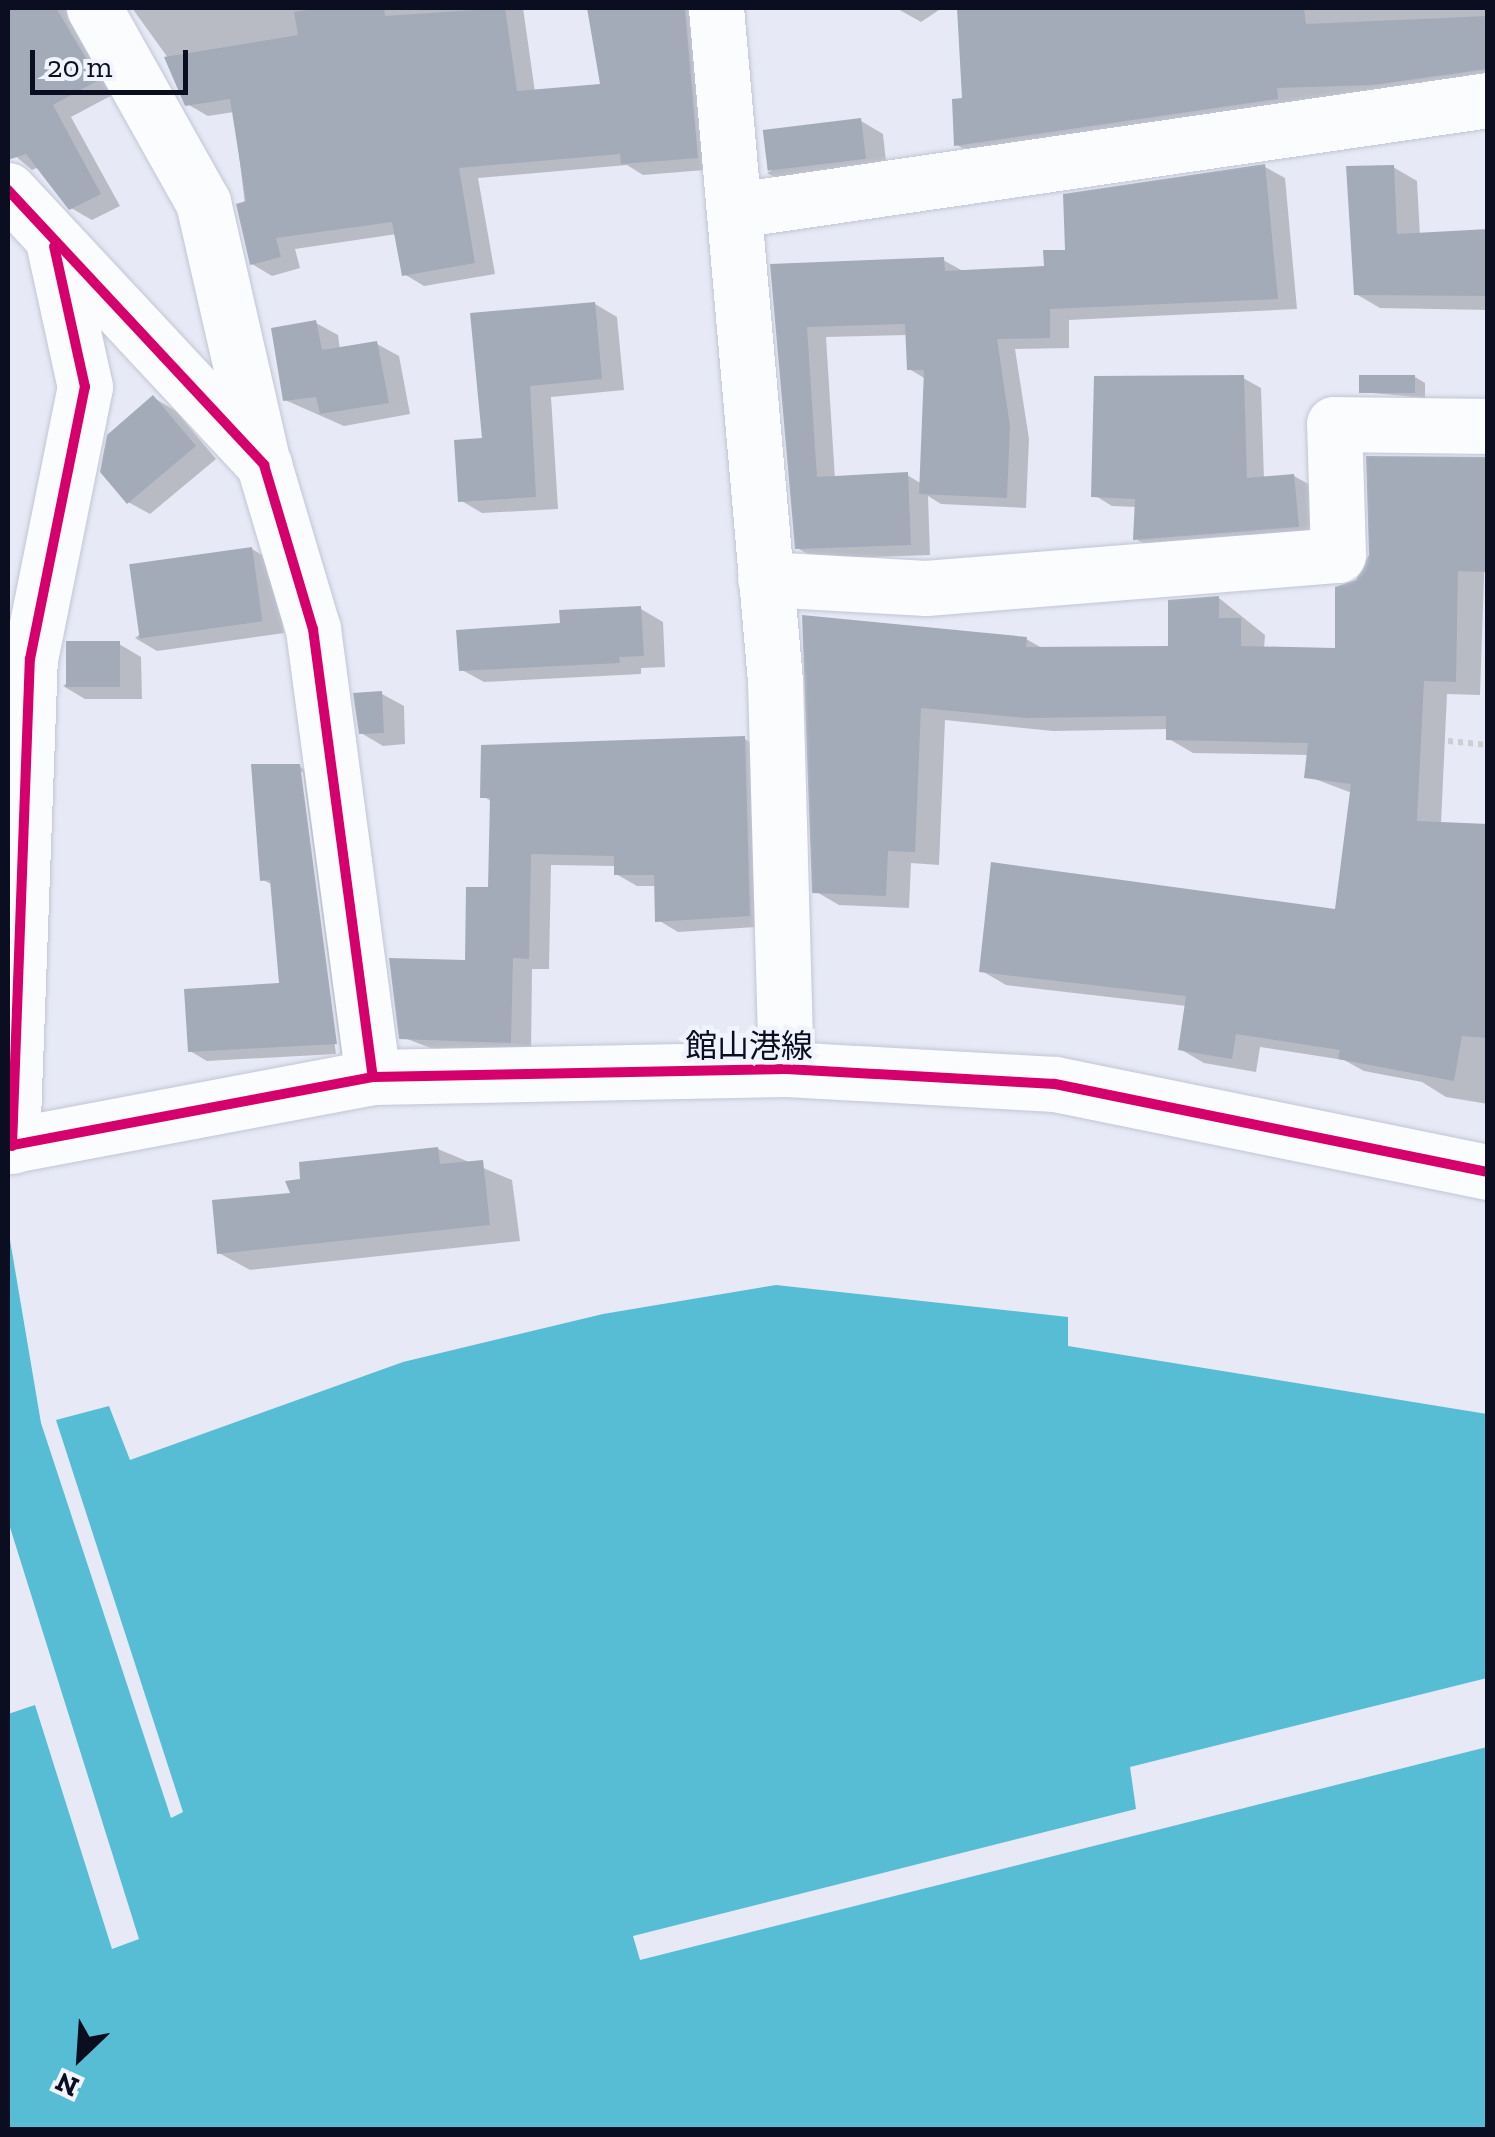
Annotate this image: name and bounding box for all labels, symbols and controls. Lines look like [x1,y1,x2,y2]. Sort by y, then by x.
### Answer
scale bar [35,30,192,92]
text: 20 m [47,49,112,85]
street label: 館山港線 [685,1027,813,1065]
north arrow [30,2007,130,2107]
text: N [50,2065,84,2104]

